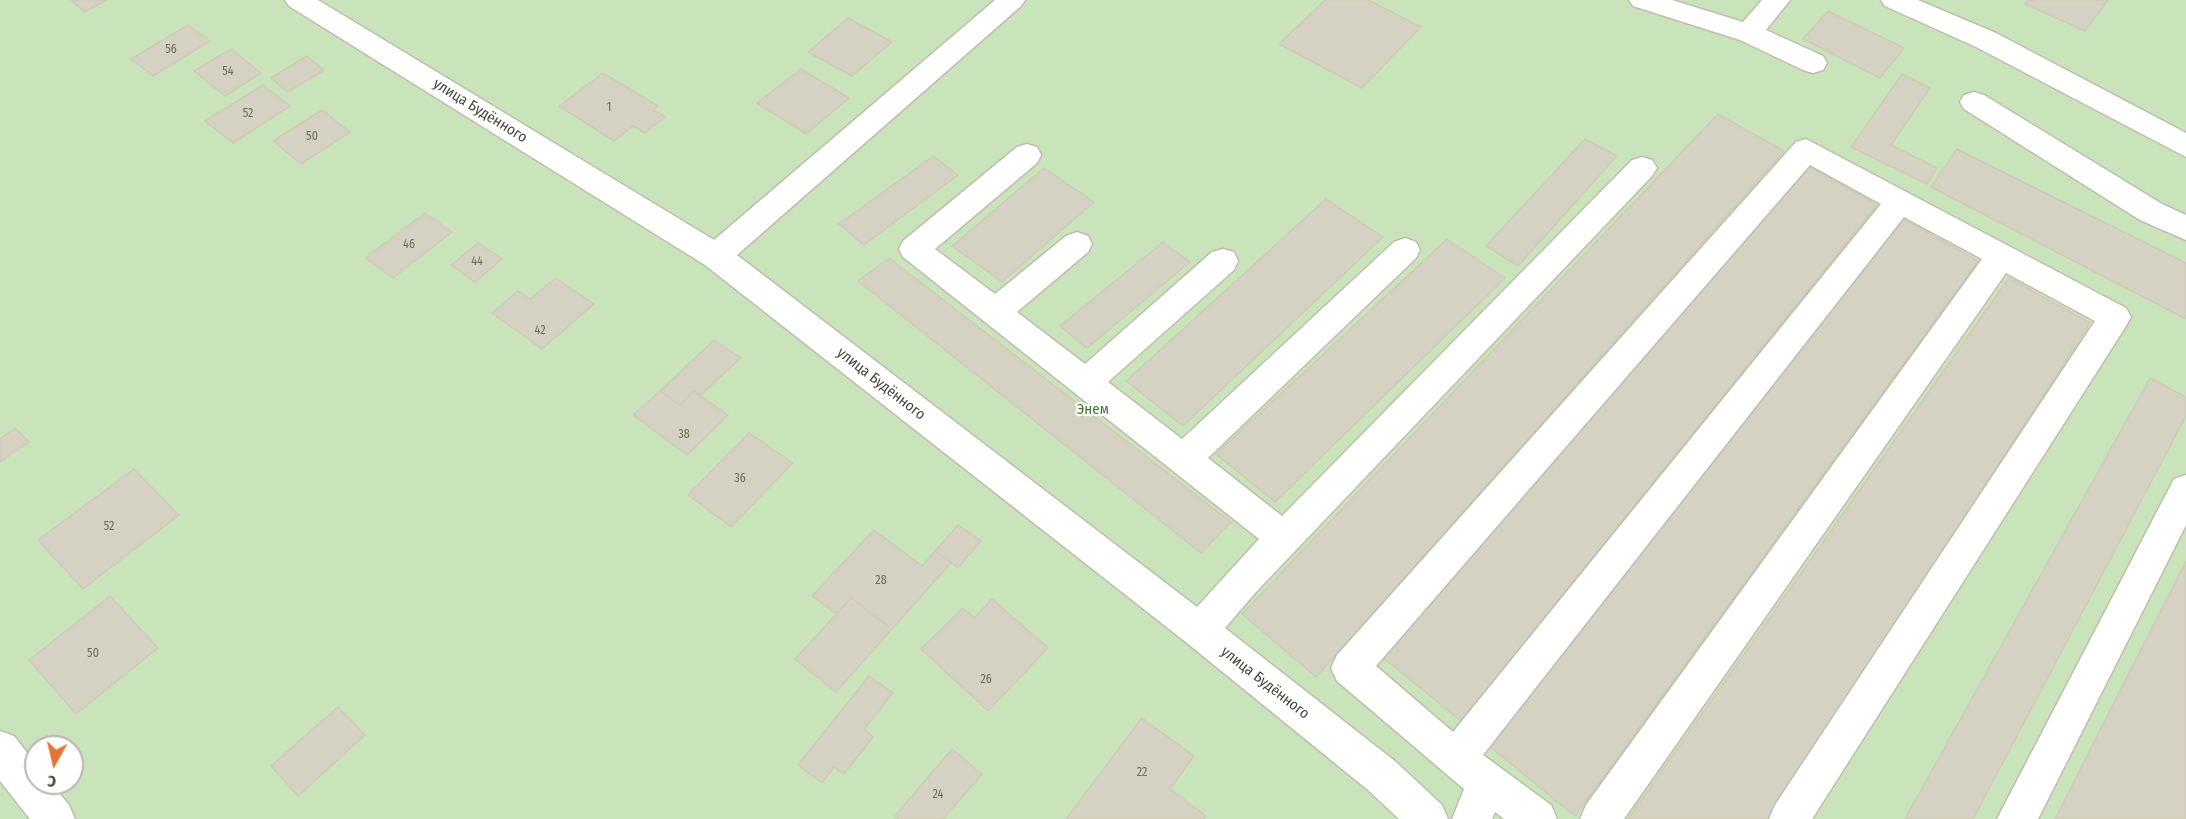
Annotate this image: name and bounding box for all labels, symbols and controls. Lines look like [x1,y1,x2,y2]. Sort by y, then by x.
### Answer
house number: 56 [165,43,177,57]
house number: 54 [222,65,234,79]
street label: улица Будённого [430,75,530,147]
house number: 1 [607,101,611,115]
house number: 52 [243,107,253,121]
house number: 50 [306,130,318,144]
house number: 46 [403,238,415,252]
house number: 44 [471,255,483,269]
house number: 42 [535,324,545,338]
street label: улица Будённого [833,344,929,424]
park label: Энем [1077,401,1109,419]
house number: 38 [678,428,690,442]
house number: 36 [734,472,746,486]
house number: 52 [104,520,114,534]
house number: 28 [875,574,887,588]
street label: улица Будённого [1217,643,1313,723]
house number: 50 [87,647,99,661]
house number: 26 [980,673,992,687]
north arrow [24,735,84,795]
house number: 22 [1137,766,1147,780]
text: С [46,771,57,791]
house number: 24 [933,788,943,802]

